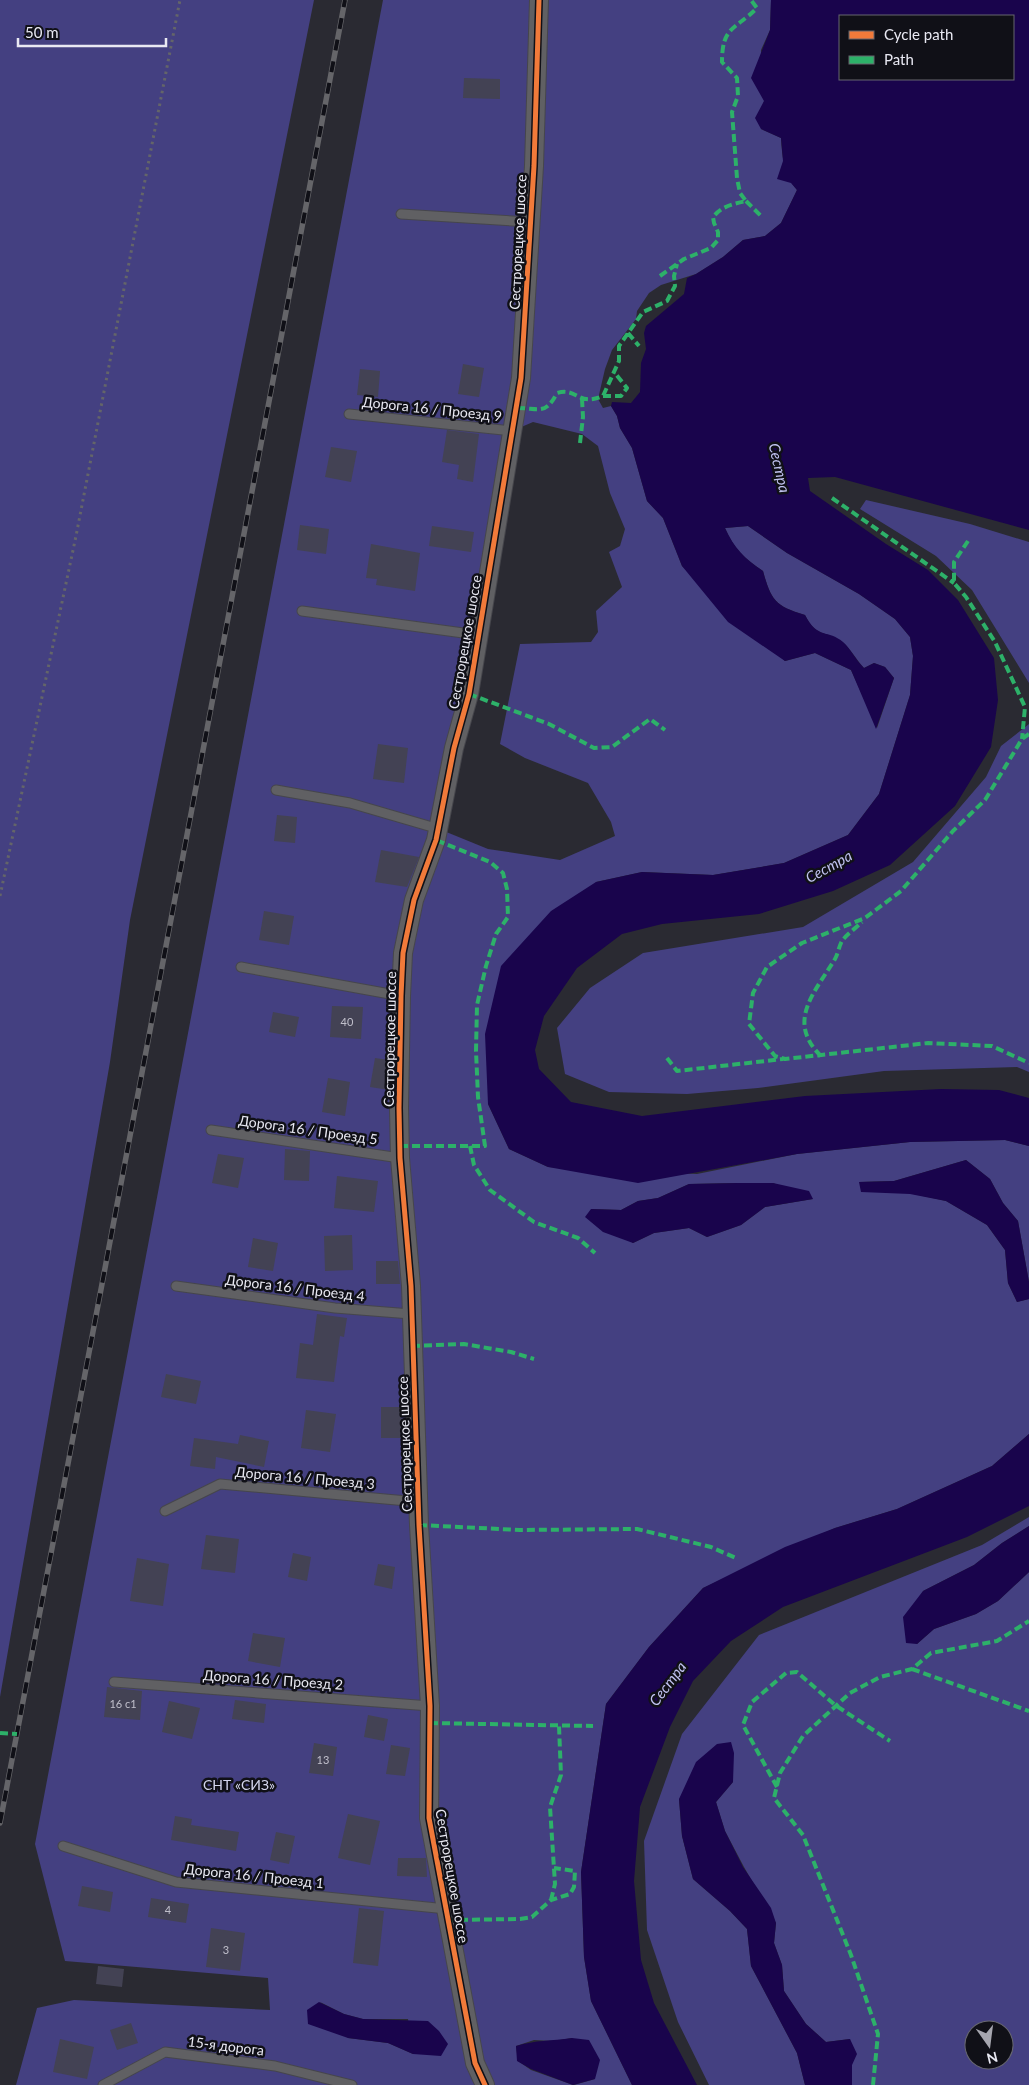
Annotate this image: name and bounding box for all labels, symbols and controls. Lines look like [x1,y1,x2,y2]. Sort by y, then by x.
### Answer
scale bar [18,15,165,47]
legend [839,15,1014,80]
text: 50 m [25,23,59,41]
text: Cycle path [884,25,953,43]
text: Path [884,50,914,68]
street label: Сестрорецкое шоссе [505,174,530,310]
street label: Дорога 16 / Проезд 9 [361,393,503,424]
water label: Сестра [766,441,794,495]
street label: Сестрорецкое шоссе [444,574,485,710]
water label: Сестра [802,846,855,886]
street label: Сестрорецкое шоссе [380,971,399,1107]
house number: 40 [341,1015,354,1028]
street label: Дорога 16 / Проезд 5 [237,1111,379,1148]
street label: Дорога 16 / Проезд 4 [224,1271,366,1304]
street label: Сестрорецкое шоссе [394,1376,415,1512]
street label: Дорога 16 / Проезд 3 [234,1463,376,1492]
water label: Сестра [645,1658,690,1709]
street label: Дорога 16 / Проезд 2 [202,1666,344,1693]
house number: 16 с1 [109,1697,137,1710]
house number: 13 [317,1753,329,1766]
park label: СНТ «СИЗ» [203,1776,275,1793]
street label: Сестрорецкое шоссе [432,1808,473,1944]
street label: Дорога 16 / Проезд 1 [183,1860,325,1891]
house number: 4 [165,1903,172,1916]
house number: 3 [223,1943,229,1956]
north arrow [964,2020,1014,2070]
street label: 15-я дорога [187,2032,265,2059]
text: N [985,2049,1000,2068]

